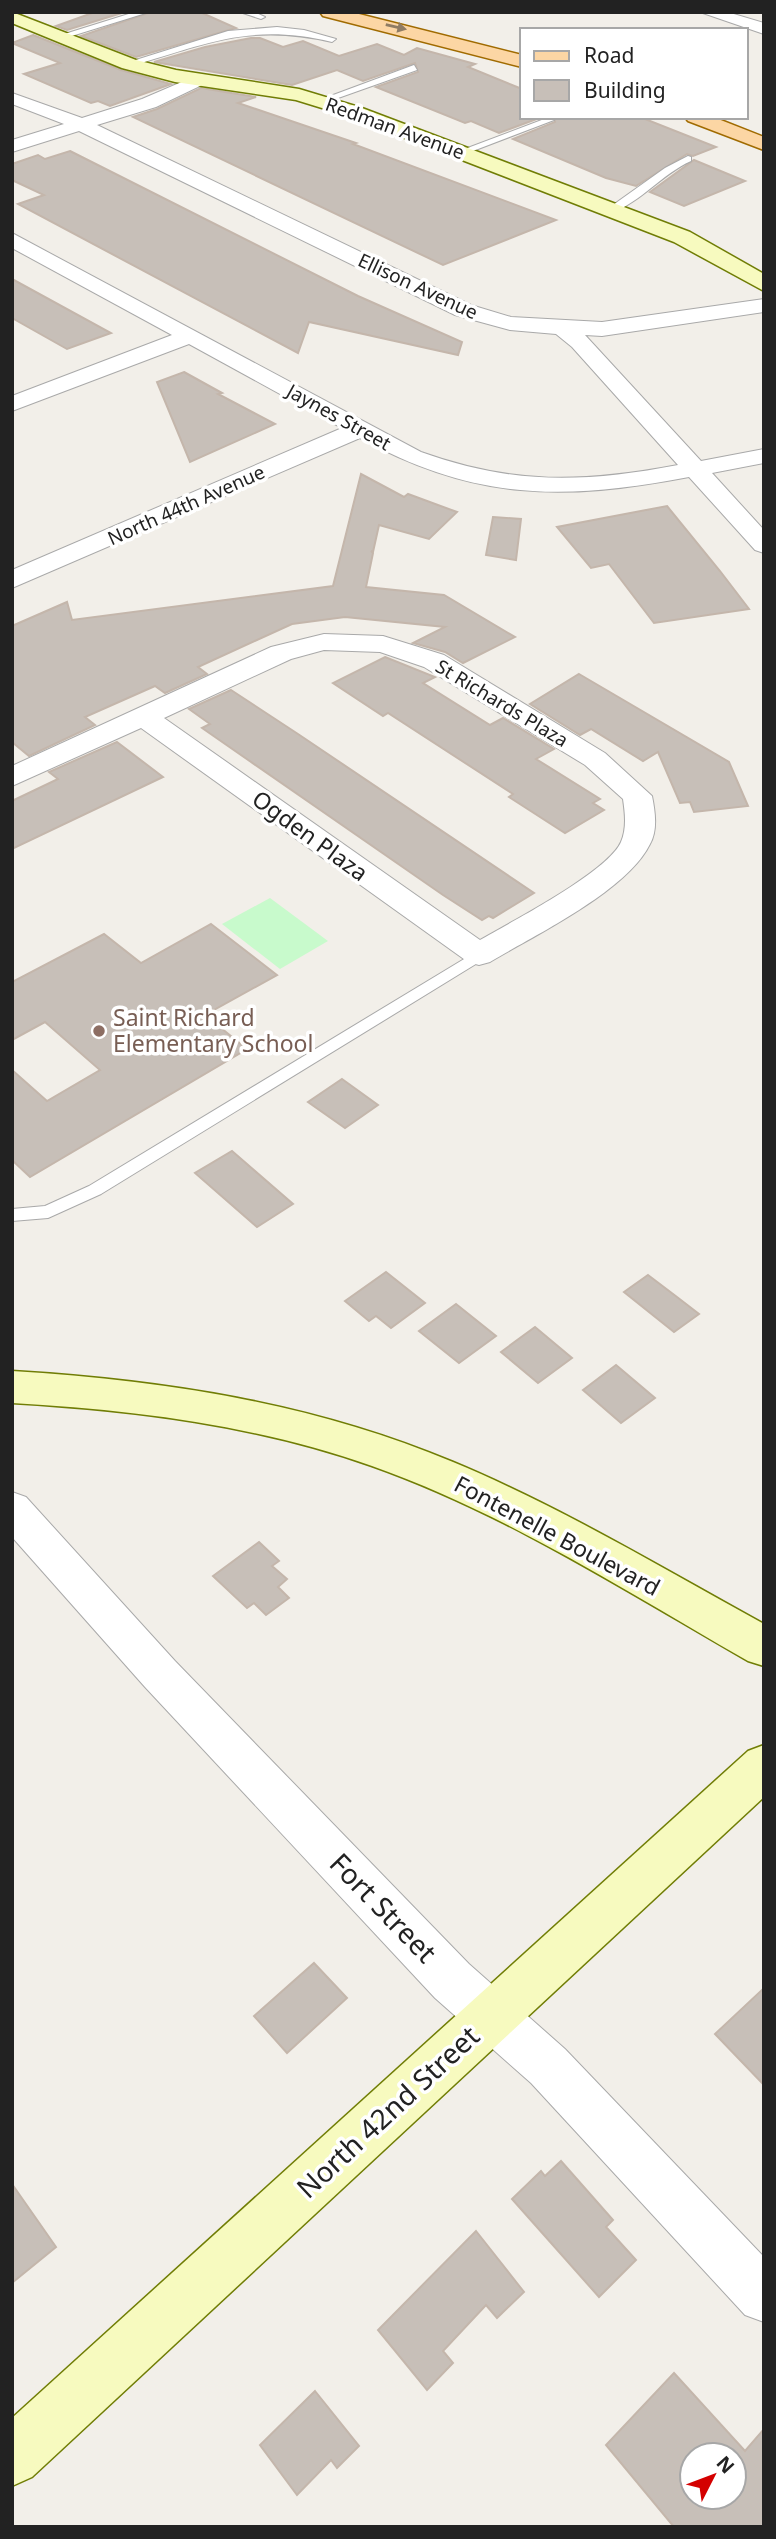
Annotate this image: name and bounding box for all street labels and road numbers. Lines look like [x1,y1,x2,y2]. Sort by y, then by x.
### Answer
street label: Redman Avenue [322,91,468,165]
street label: Ellison Avenue [354,247,482,325]
street label: Jaynes Street [281,377,396,456]
street label: North 44th Avenue [103,459,269,551]
street label: St Richards Plaza [431,653,573,753]
street label: Ogden Plaza [246,782,375,888]
street label: Fontenelle Boulevard [449,1467,666,1603]
street label: Fort Street [322,1844,446,1970]
street label: North 42nd Street [288,2017,487,2206]

